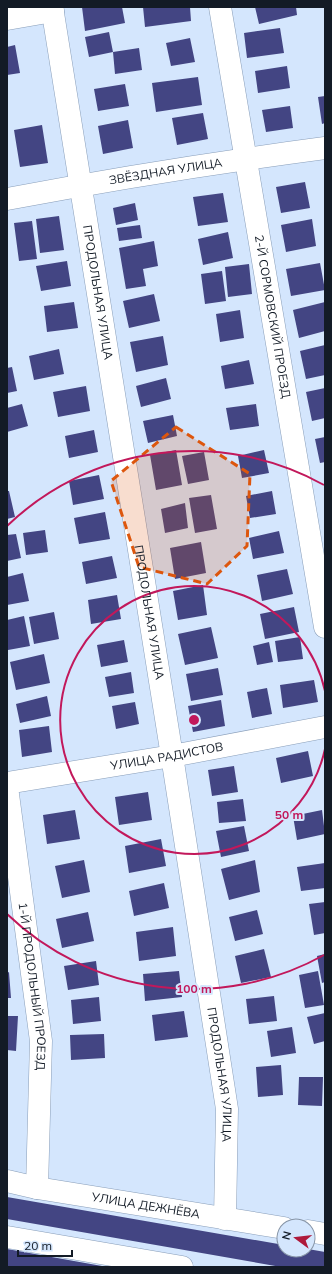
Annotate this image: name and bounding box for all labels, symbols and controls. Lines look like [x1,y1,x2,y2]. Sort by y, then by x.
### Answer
street label: ЗВЁЗДНАЯ УЛИЦА [108,155,223,187]
street label: ПРОДОЛЬНАЯ УЛИЦА [80,224,116,361]
street label: 2-Й СОРМОВСКИЙ ПРОЕЗД [252,234,294,400]
street label: ПРОДОЛЬНАЯ УЛИЦА [131,544,168,681]
centre of rings [187,713,201,727]
street label: УЛИЦА РАДИСТОВ [108,738,224,773]
text: 50 m [275,807,303,822]
street label: 1-Й ПРОДОЛЬНЫЙ ПРОЕЗД [16,901,49,1071]
text: 100 m [176,981,212,996]
street label: ПРОДОЛЬНАЯ УЛИЦА [204,1006,235,1143]
street label: УЛИЦА ДЕЖНЁВА [90,1189,201,1221]
north arrow [276,1218,316,1258]
text: N [279,1230,294,1241]
scale bar [18,1232,72,1258]
text: 20 m [24,1238,52,1253]

